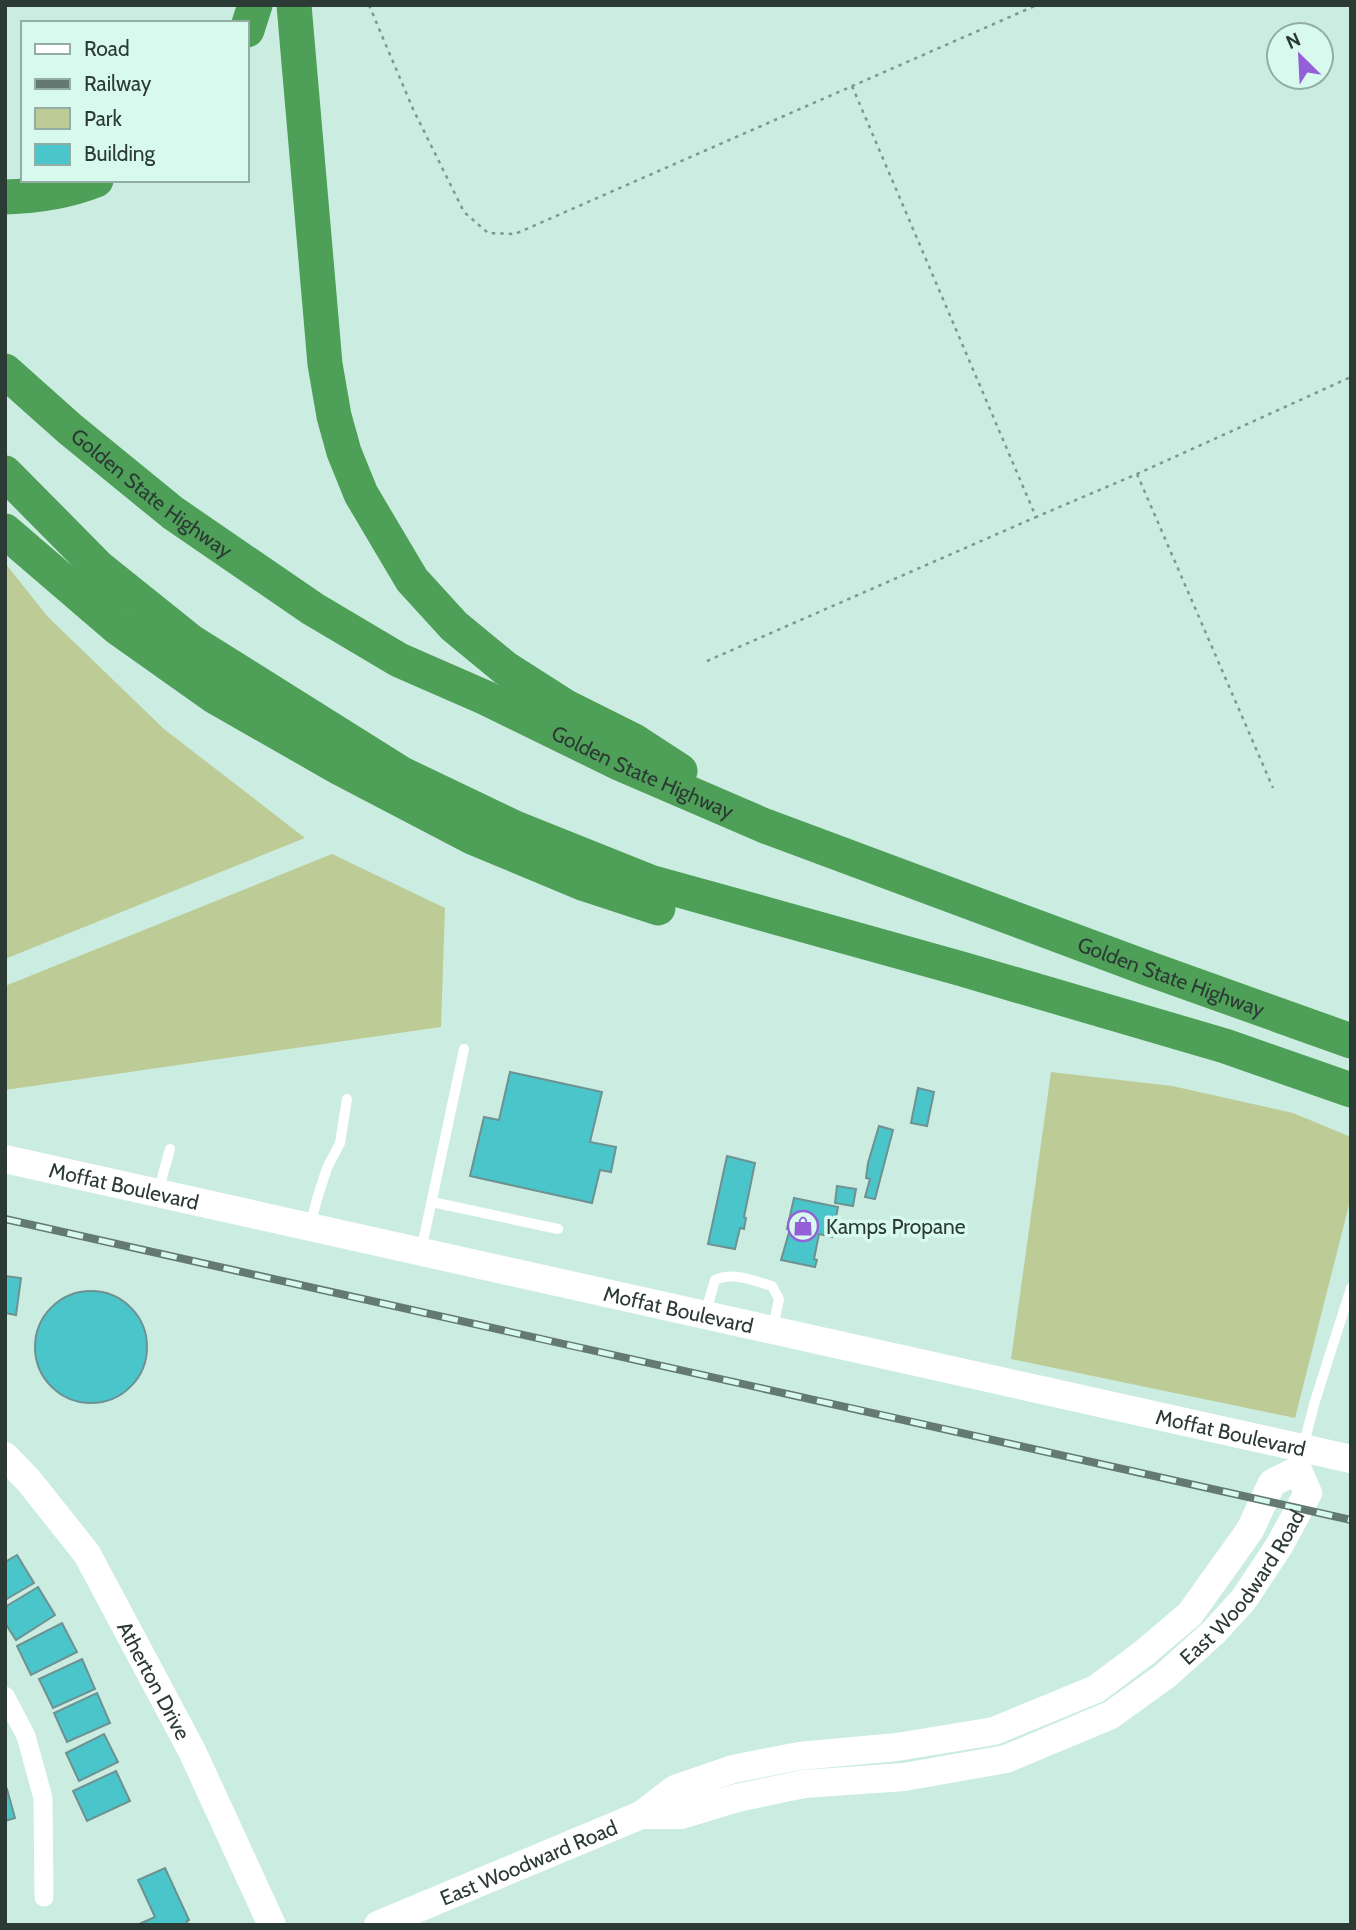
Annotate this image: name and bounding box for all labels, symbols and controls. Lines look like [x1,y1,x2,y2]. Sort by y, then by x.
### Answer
legend [21,21,248,182]
north arrow [1265,21,1335,91]
text: N [1282,28,1304,54]
text: Road [84,36,130,61]
text: Railway [84,71,152,96]
text: Park [84,106,122,131]
text: Building [84,141,156,166]
street label: Golden State Highway [66,423,238,563]
street label: Golden State Highway [548,720,738,824]
street label: Golden State Highway [1074,931,1268,1022]
street label: Moffat Boulevard [47,1157,201,1214]
shop icon: Kamps Propane [786,1209,820,1243]
place label: Kamps Propane [826,1214,966,1239]
street label: Moffat Boulevard [601,1280,756,1338]
street label: Moffat Boulevard [1154,1403,1308,1461]
street label: East Woodward Road [1174,1505,1309,1669]
street label: Atherton Drive [113,1617,196,1744]
street label: East Woodward Road [436,1814,621,1910]

